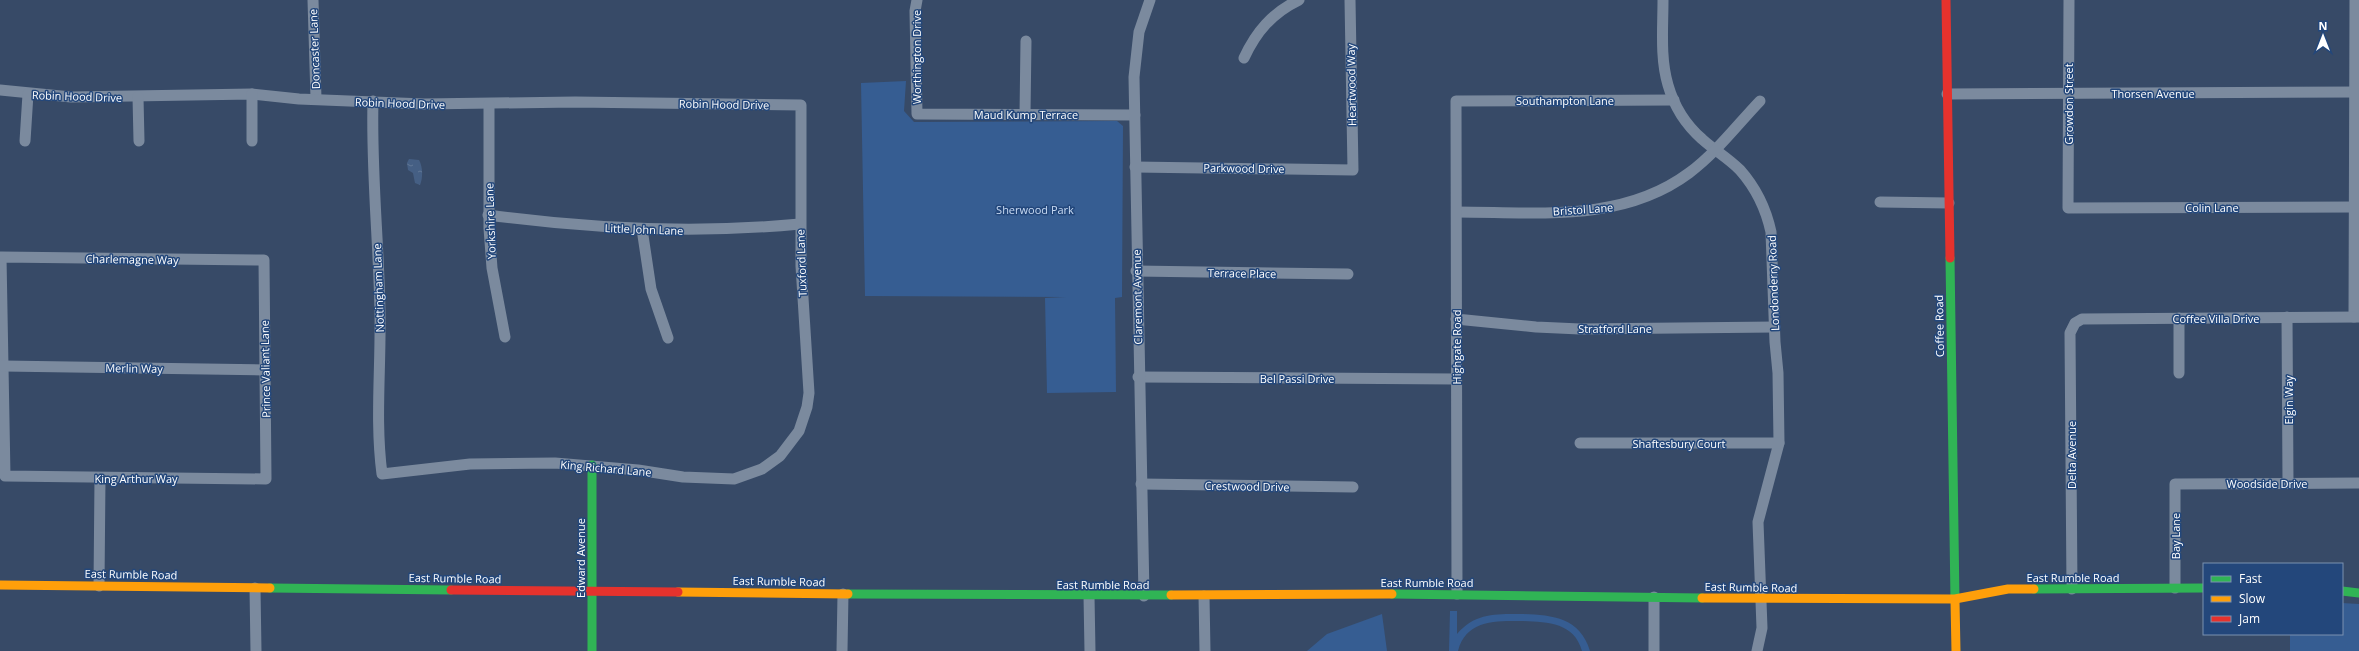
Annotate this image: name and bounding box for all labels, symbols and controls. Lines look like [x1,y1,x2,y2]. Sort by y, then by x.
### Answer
street label: Doncaster Lane [305,9,323,89]
street label: Worthington Drive [909,10,924,104]
north arrow [2303,16,2343,56]
text: N [2319,18,2327,33]
street label: Heartwood Way [1343,43,1359,126]
street label: Growdon Street [2061,63,2076,145]
street label: Thorsen Avenue [2111,86,2195,101]
street label: Robin Hood Drive [32,87,122,105]
street label: Southampton Lane [1516,93,1614,108]
street label: Robin Hood Drive [355,94,445,112]
street label: Robin Hood Drive [679,96,769,112]
street label: Maud Kump Terrace [974,107,1078,122]
street label: Parkwood Drive [1203,160,1285,176]
street label: Yorkshire Lane [481,183,499,259]
street label: Bristol Lane [1552,199,1614,219]
street label: Colin Lane [2185,200,2239,215]
park label: Sherwood Park [996,202,1074,217]
street label: Little John Lane [604,220,684,238]
street label: Tuxford Lane [792,229,810,297]
street label: Londonderry Road [1764,235,1782,331]
street label: Nottingham Lane [369,243,387,333]
street label: Claremont Avenue [1129,249,1145,345]
street label: Charlemagne Way [85,251,179,267]
street label: Terrace Place [1208,265,1276,281]
street label: Coffee Road [1931,295,1947,357]
street label: Highgate Road [1449,310,1464,384]
street label: Coffee Villa Drive [2173,311,2259,326]
street label: Prince Valiant Lane [257,320,273,418]
street label: Stratford Lane [1578,321,1652,336]
street label: Merlin Way [105,360,163,376]
street label: Bel Passi Drive [1260,371,1334,386]
street label: Elgin Way [2281,375,2296,425]
street label: Delta Avenue [2064,421,2079,489]
street label: Shaftesbury Court [1633,436,1726,451]
street label: King Richard Lane [560,457,652,479]
street label: King Arthur Way [94,471,178,486]
street label: Woodside Drive [2227,476,2307,491]
street label: Crestwood Drive [1204,478,1290,494]
street label: Bay Lane [2168,513,2183,559]
street label: Edward Avenue [573,518,588,598]
legend [2203,563,2343,635]
street label: East Rumble Road [84,566,178,582]
street label: East Rumble Road [408,570,502,586]
street label: East Rumble Road [2027,570,2119,585]
text: Fast [2239,570,2262,587]
street label: East Rumble Road [732,573,826,589]
street label: East Rumble Road [1381,575,1473,590]
street label: East Rumble Road [1057,577,1149,592]
street label: East Rumble Road [1704,579,1798,595]
text: Slow [2239,590,2266,607]
text: Jam [2238,610,2260,627]

